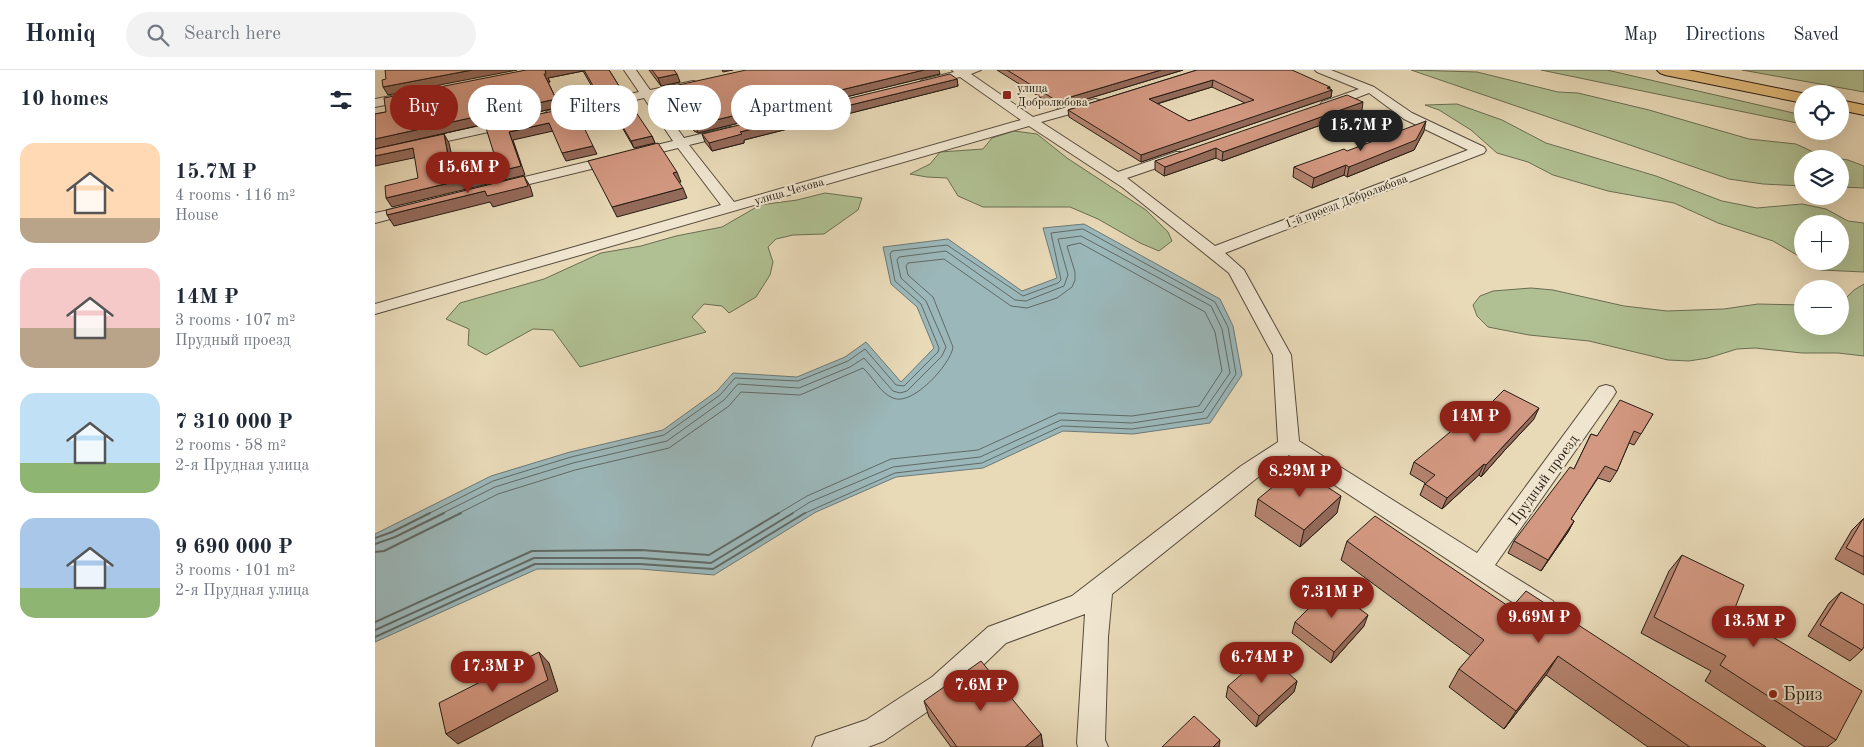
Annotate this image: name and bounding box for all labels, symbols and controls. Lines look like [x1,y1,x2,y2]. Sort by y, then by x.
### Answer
search box [126,12,476,57]
icon: search [144,21,172,49]
text: Homiq [25,23,96,47]
text: Search here [184,25,281,44]
text: Map [1624,26,1657,44]
text: Directions [1685,26,1765,44]
text: Saved [1793,26,1839,44]
place label: улица Добролюбова [1017,83,1088,109]
chip: Buy [390,85,458,130]
chip: Rent [468,85,541,130]
chip: Filters [551,85,638,130]
chip: New [648,85,721,130]
chip: Apartment [731,85,851,130]
map controls [1794,85,1849,335]
button: locate [1794,85,1849,140]
icon: filters [327,86,355,114]
text: 10 homes [20,89,108,110]
marker: улица Добролюбова [1001,89,1013,101]
pin: 15.7M ₽ [1315,109,1407,152]
text: 15.7M ₽ [1330,118,1392,134]
button: layers [1794,150,1849,205]
pin: 15.6M ₽ [422,152,514,194]
text: 15.6M ₽ [437,160,499,176]
text: 15.7M ₽ [175,162,257,183]
icon: home [60,163,120,223]
street label: 1-й проезд Добролюбова [1283,173,1409,231]
street label: улица Чехова [753,176,826,208]
text: 4 rooms · 116 m² [175,188,295,204]
text: House [175,208,218,224]
button: + [1794,215,1849,270]
button: − [1794,280,1849,335]
text: 14M ₽ [175,287,239,308]
icon: home [60,288,120,348]
text: 3 rooms · 107 m² [175,313,295,329]
text: Прудный проезд [175,333,291,349]
pin: 14M ₽ [1440,400,1510,443]
text: 14M ₽ [1451,409,1499,425]
text: 7 310 000 ₽ [175,412,293,433]
icon: home [60,413,120,473]
street label: Прудный проезд [1506,432,1583,529]
text: 2 rooms · 58 m² [175,438,286,454]
pin: 8.29M ₽ [1254,456,1346,498]
text: 2-я Прудная улица [175,458,310,474]
text: 8.29M ₽ [1269,464,1331,480]
text: 9 690 000 ₽ [175,537,293,558]
icon: home [60,538,120,598]
text: 3 rooms · 101 m² [175,563,295,579]
pin: 7.31M ₽ [1286,576,1378,619]
text: 2-я Прудная улица [175,583,310,599]
text: 7.31M ₽ [1301,585,1363,601]
pin: 9.69M ₽ [1493,602,1585,644]
pin: 13.5M ₽ [1708,606,1800,648]
text: 9.69M ₽ [1508,610,1570,626]
text: 13.5M ₽ [1723,614,1785,630]
pin: 6.74M ₽ [1216,642,1308,684]
pin: 17.3M ₽ [447,650,539,693]
text: 6.74M ₽ [1231,650,1293,666]
text: 17.3M ₽ [462,659,524,675]
pin: 7.6M ₽ [940,670,1022,712]
text: 7.6M ₽ [955,678,1008,694]
place label: Бриз [1783,686,1823,704]
marker: Бриз [1767,688,1779,700]

